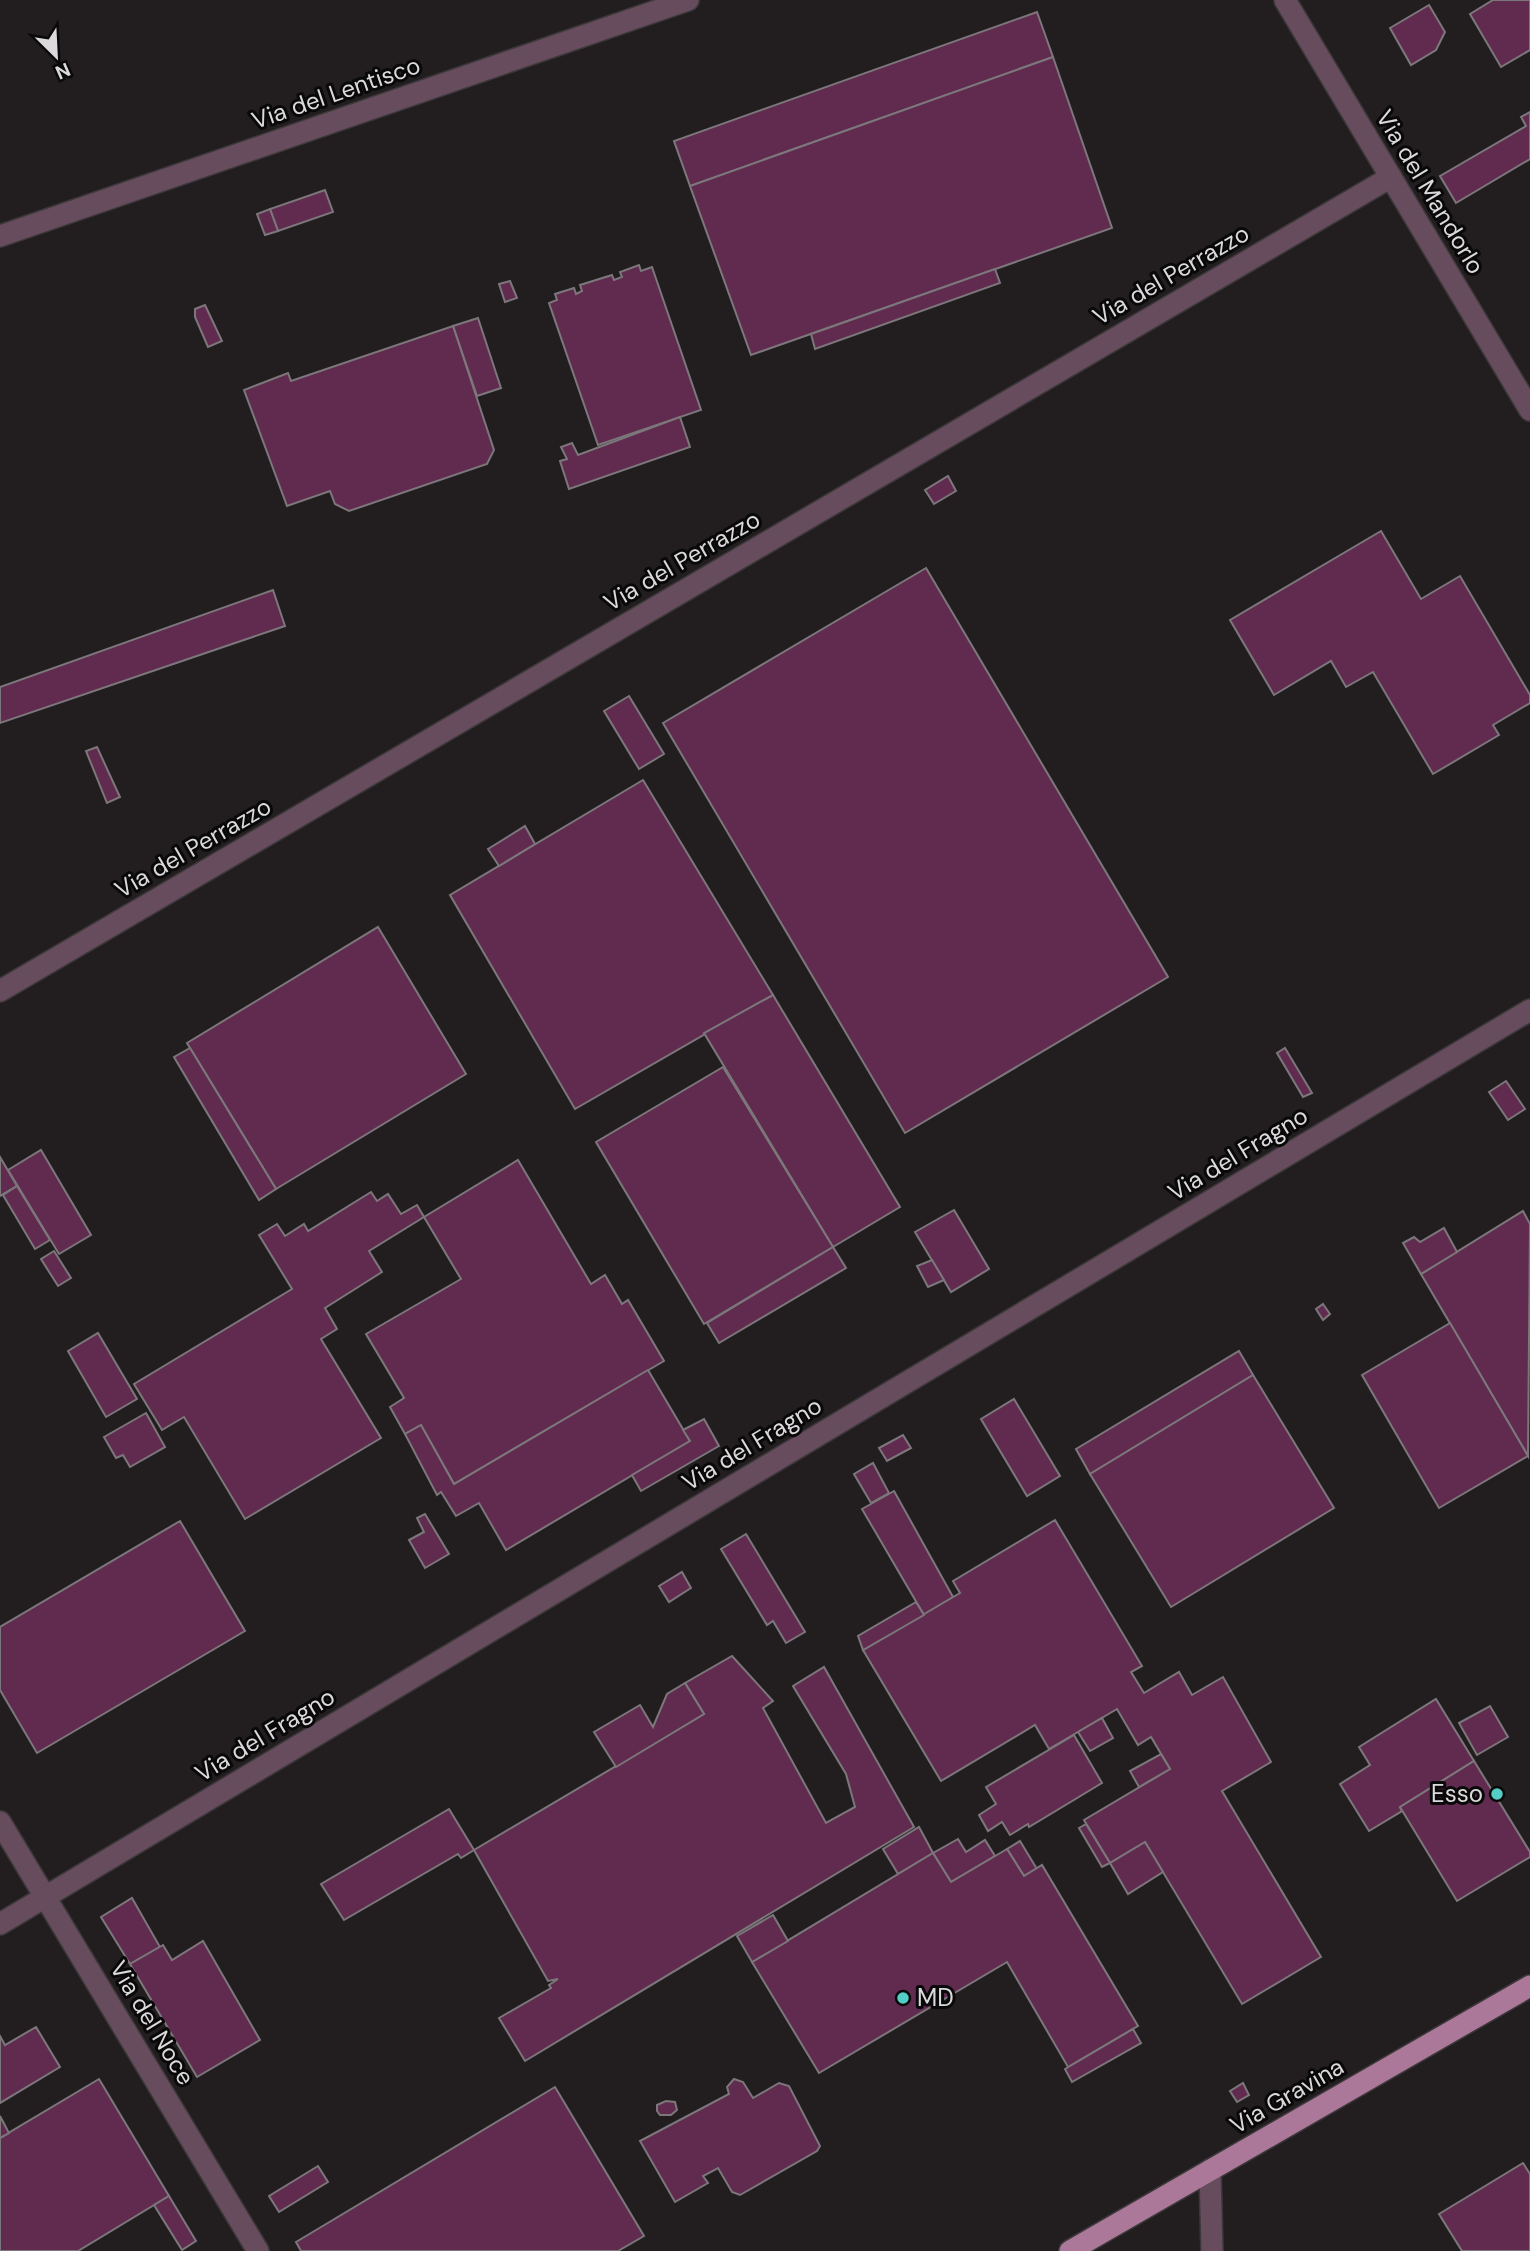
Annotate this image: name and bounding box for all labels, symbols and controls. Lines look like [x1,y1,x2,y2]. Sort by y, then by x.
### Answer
north arrow [21,21,91,91]
street label: Via del Lentisco [247,49,424,136]
text: N [51,57,74,85]
street label: Via del Mandorlo [1369,104,1492,280]
street label: Via del Perrazzo [1087,217,1255,332]
street label: Via del Perrazzo [598,503,766,618]
street label: Via del Perrazzo [109,790,277,905]
street label: Via del Fragno [1162,1100,1313,1208]
street label: Via del Fragno [676,1390,827,1498]
street label: Via del Fragno [189,1681,340,1789]
place label: Esso [1431,1778,1483,1809]
marker: Esso [1489,1786,1505,1802]
street label: Via del Noce [103,1955,202,2091]
place label: MD [917,1982,954,2013]
marker: MD [895,1990,911,2006]
street label: Via Gravina [1224,2051,1349,2141]

